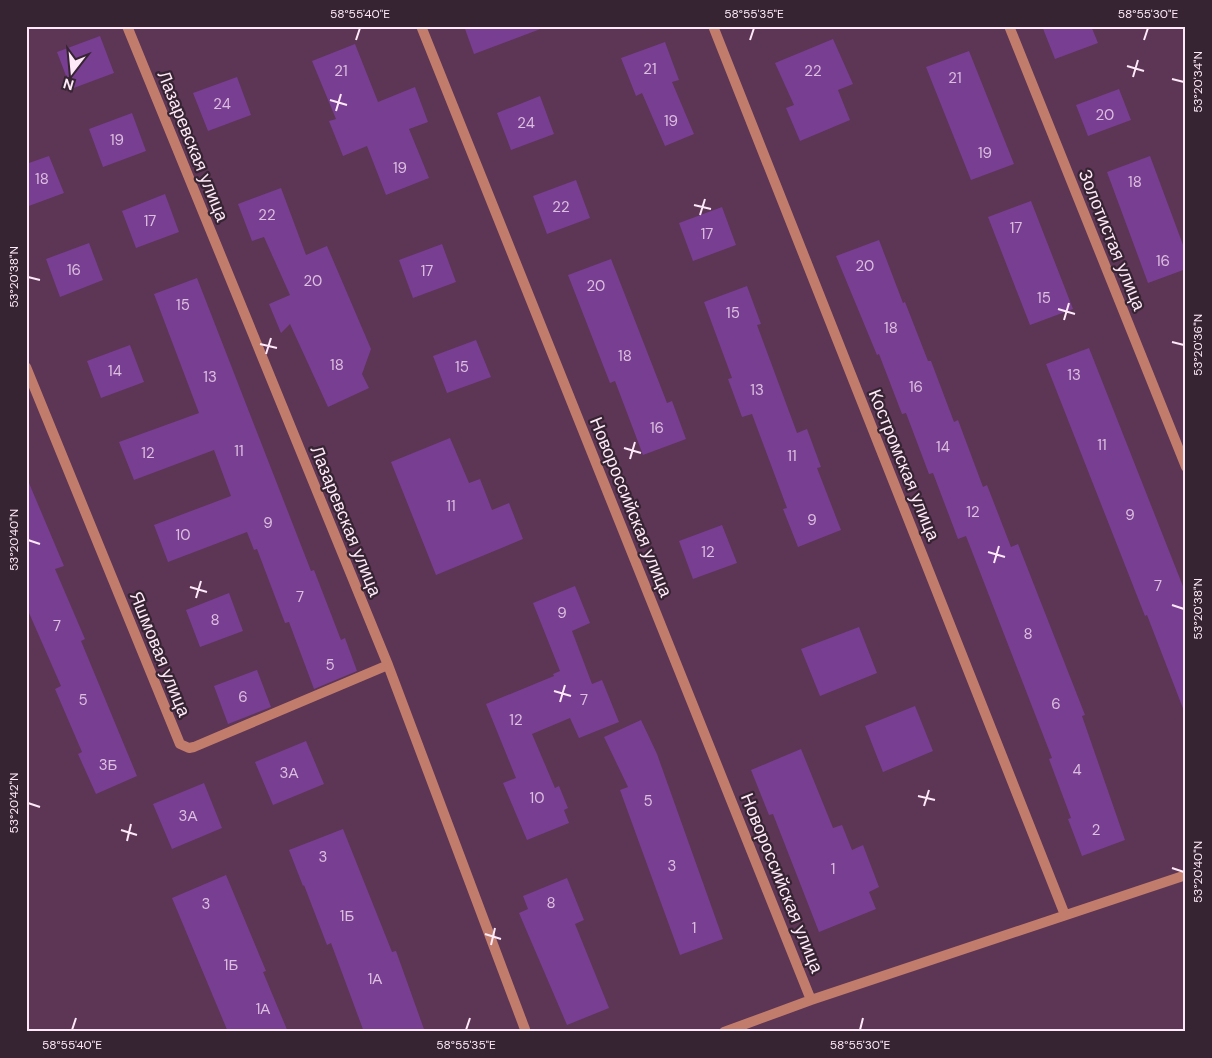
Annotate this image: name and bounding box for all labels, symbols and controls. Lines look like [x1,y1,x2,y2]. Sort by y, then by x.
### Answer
text: 58°55'40"E [330,6,390,22]
text: 58°55'35"E [724,6,784,22]
text: 58°55'30"E [1118,6,1179,22]
north arrow [48,48,98,98]
text: 53°20'34"N [1190,51,1206,113]
house number: 21 [643,59,657,79]
house number: 21 [334,61,348,81]
house number: 22 [804,61,822,81]
street label: Лазаревская улица [152,67,235,226]
house number: 21 [948,68,962,88]
text: N [61,74,76,95]
house number: 24 [213,94,231,114]
house number: 20 [1096,105,1114,125]
house number: 19 [664,111,678,131]
house number: 24 [517,113,535,133]
house number: 19 [110,130,124,150]
house number: 19 [978,143,992,163]
house number: 19 [393,158,407,178]
street label: Золотистая улица [1073,166,1152,315]
house number: 18 [35,169,49,189]
house number: 18 [1128,172,1142,192]
house number: 22 [552,197,570,217]
house number: 22 [258,205,276,225]
house number: 17 [144,211,156,231]
house number: 17 [1010,218,1022,238]
house number: 17 [701,224,713,244]
text: 53°20'38"N [6,246,22,308]
house number: 16 [1156,251,1170,271]
house number: 20 [856,256,874,276]
house number: 16 [67,260,81,280]
house number: 17 [421,261,433,281]
house number: 20 [304,271,322,291]
house number: 20 [587,276,605,296]
house number: 15 [1037,288,1051,308]
house number: 15 [176,295,190,315]
house number: 15 [726,303,740,323]
text: 53°20'36"N [1190,314,1206,376]
house number: 18 [884,318,898,338]
house number: 18 [618,346,632,366]
house number: 18 [330,355,344,375]
house number: 15 [455,357,469,377]
house number: 14 [108,361,122,381]
house number: 13 [1067,365,1081,385]
house number: 13 [203,367,217,387]
house number: 16 [909,377,923,397]
house number: 13 [750,380,764,400]
street label: Костромская улица [863,386,946,545]
street label: Новороссийская улица [584,414,678,601]
house number: 16 [650,418,664,438]
house number: 11 [1097,435,1107,455]
house number: 14 [936,437,950,457]
house number: 11 [234,441,244,461]
street label: Лазаревская улица [305,442,388,601]
house number: 12 [141,443,155,463]
house number: 11 [787,446,797,466]
house number: 11 [446,496,456,516]
house number: 12 [966,502,980,522]
house number: 9 [1125,505,1135,525]
text: 53°20'40"N [6,509,22,571]
house number: 9 [807,510,817,530]
house number: 9 [263,513,273,533]
house number: 10 [176,525,190,545]
house number: 12 [701,542,715,562]
house number: 7 [1154,576,1162,596]
text: 53°20'38"N [1190,578,1206,640]
house number: 7 [296,587,304,607]
street label: Яшмовая улица [124,588,196,721]
house number: 9 [557,603,567,623]
house number: 8 [210,610,220,630]
house number: 7 [53,616,61,636]
house number: 8 [1023,624,1033,644]
house number: 5 [325,655,335,675]
house number: 6 [238,687,248,707]
house number: 5 [78,690,88,710]
house number: 7 [580,690,588,710]
house number: 6 [1051,694,1061,714]
house number: 12 [509,710,523,730]
house number: 3Б [99,755,118,775]
house number: 4 [1072,760,1082,780]
house number: 3А [280,763,298,783]
text: 53°20'42"N [6,773,22,833]
house number: 10 [530,788,544,808]
street label: Новороссийская улица [735,790,829,977]
house number: 5 [643,791,653,811]
house number: 3А [179,806,197,826]
house number: 2 [1092,820,1100,840]
text: 53°20'40"N [1190,841,1206,903]
house number: 3 [319,847,327,867]
house number: 3 [668,856,676,876]
house number: 1 [831,859,835,879]
house number: 8 [546,893,556,913]
house number: 3 [202,894,210,914]
house number: 1Б [340,906,354,926]
house number: 1 [692,918,696,938]
house number: 1Б [224,955,238,975]
house number: 1А [368,969,382,989]
house number: 1А [256,999,270,1019]
text: 58°55'40"E [42,1037,102,1053]
text: 58°55'35"E [436,1037,496,1053]
text: 58°55'30"E [830,1037,891,1053]

